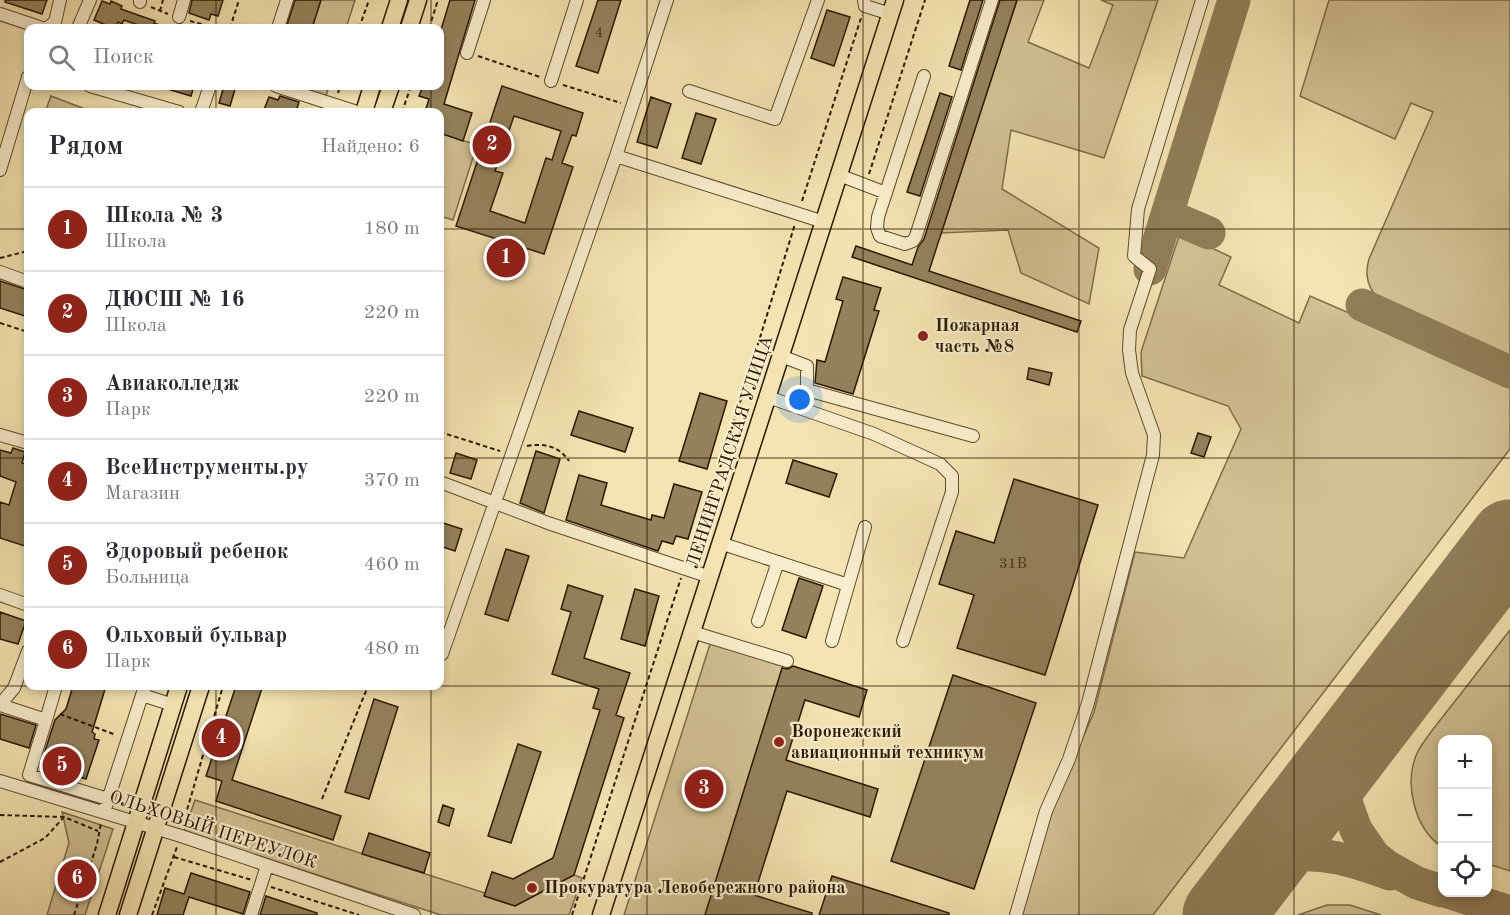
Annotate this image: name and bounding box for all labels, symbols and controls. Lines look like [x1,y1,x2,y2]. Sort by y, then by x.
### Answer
search box [24,24,444,90]
house number: 4 [595,26,603,41]
icon: search [45,41,78,74]
text: Поиск [93,46,154,68]
pin: 2 [472,122,512,168]
text: Рядом [48,134,123,160]
text: Найдено: 6 [321,137,420,157]
text: Школа № 3 [105,205,223,227]
text: 1 [62,219,73,239]
text: 180 m [364,219,420,239]
text: Школа [105,232,167,252]
pin: 1 [486,236,526,280]
text: ДЮСШ № 16 [105,289,244,311]
text: 2 [62,303,73,323]
text: 220 m [364,303,420,323]
text: Школа [105,316,167,336]
place label: Пожарная часть №8 [935,317,1020,356]
marker: Пожарная часть №8 [916,329,930,343]
street label: ЛЕНИНГРАДСКАЯ УЛИЦА [684,333,776,571]
text: Авиаколледж [105,373,239,395]
your location [785,385,814,414]
text: 3 [62,387,73,407]
text: 220 m [364,387,420,407]
text: Парк [105,400,151,420]
text: ВсеИнструменты.ру [105,457,309,479]
text: 4 [62,471,73,491]
text: 370 m [364,471,420,491]
text: Магазин [105,484,180,504]
text: Здоровый ребенок [105,541,288,563]
text: 5 [62,555,73,575]
text: 460 m [364,555,420,575]
house number: 31В [999,557,1027,572]
text: Больница [105,568,190,588]
text: Ольховый бульвар [105,625,287,647]
text: 6 [62,639,73,659]
text: 480 m [364,639,420,659]
text: Парк [105,652,151,672]
pin: 4 [202,716,240,760]
place label: Воронежский авиационный техникум [791,723,984,762]
marker: Воронежский авиационный техникум [772,735,786,749]
map controls [1438,735,1492,897]
button: + [1438,735,1492,789]
pin: 5 [42,744,82,789]
pin: 3 [684,766,724,812]
street label: ОЛЬХОВЫЙ ПЕРЕУЛОК [107,784,320,872]
button: − [1438,789,1492,843]
button: locate [1438,843,1492,897]
pin: 6 [58,856,97,902]
place label: Прокуратура Левобережного района [544,879,846,897]
marker: Прокуратура Левобережного района [525,881,539,895]

